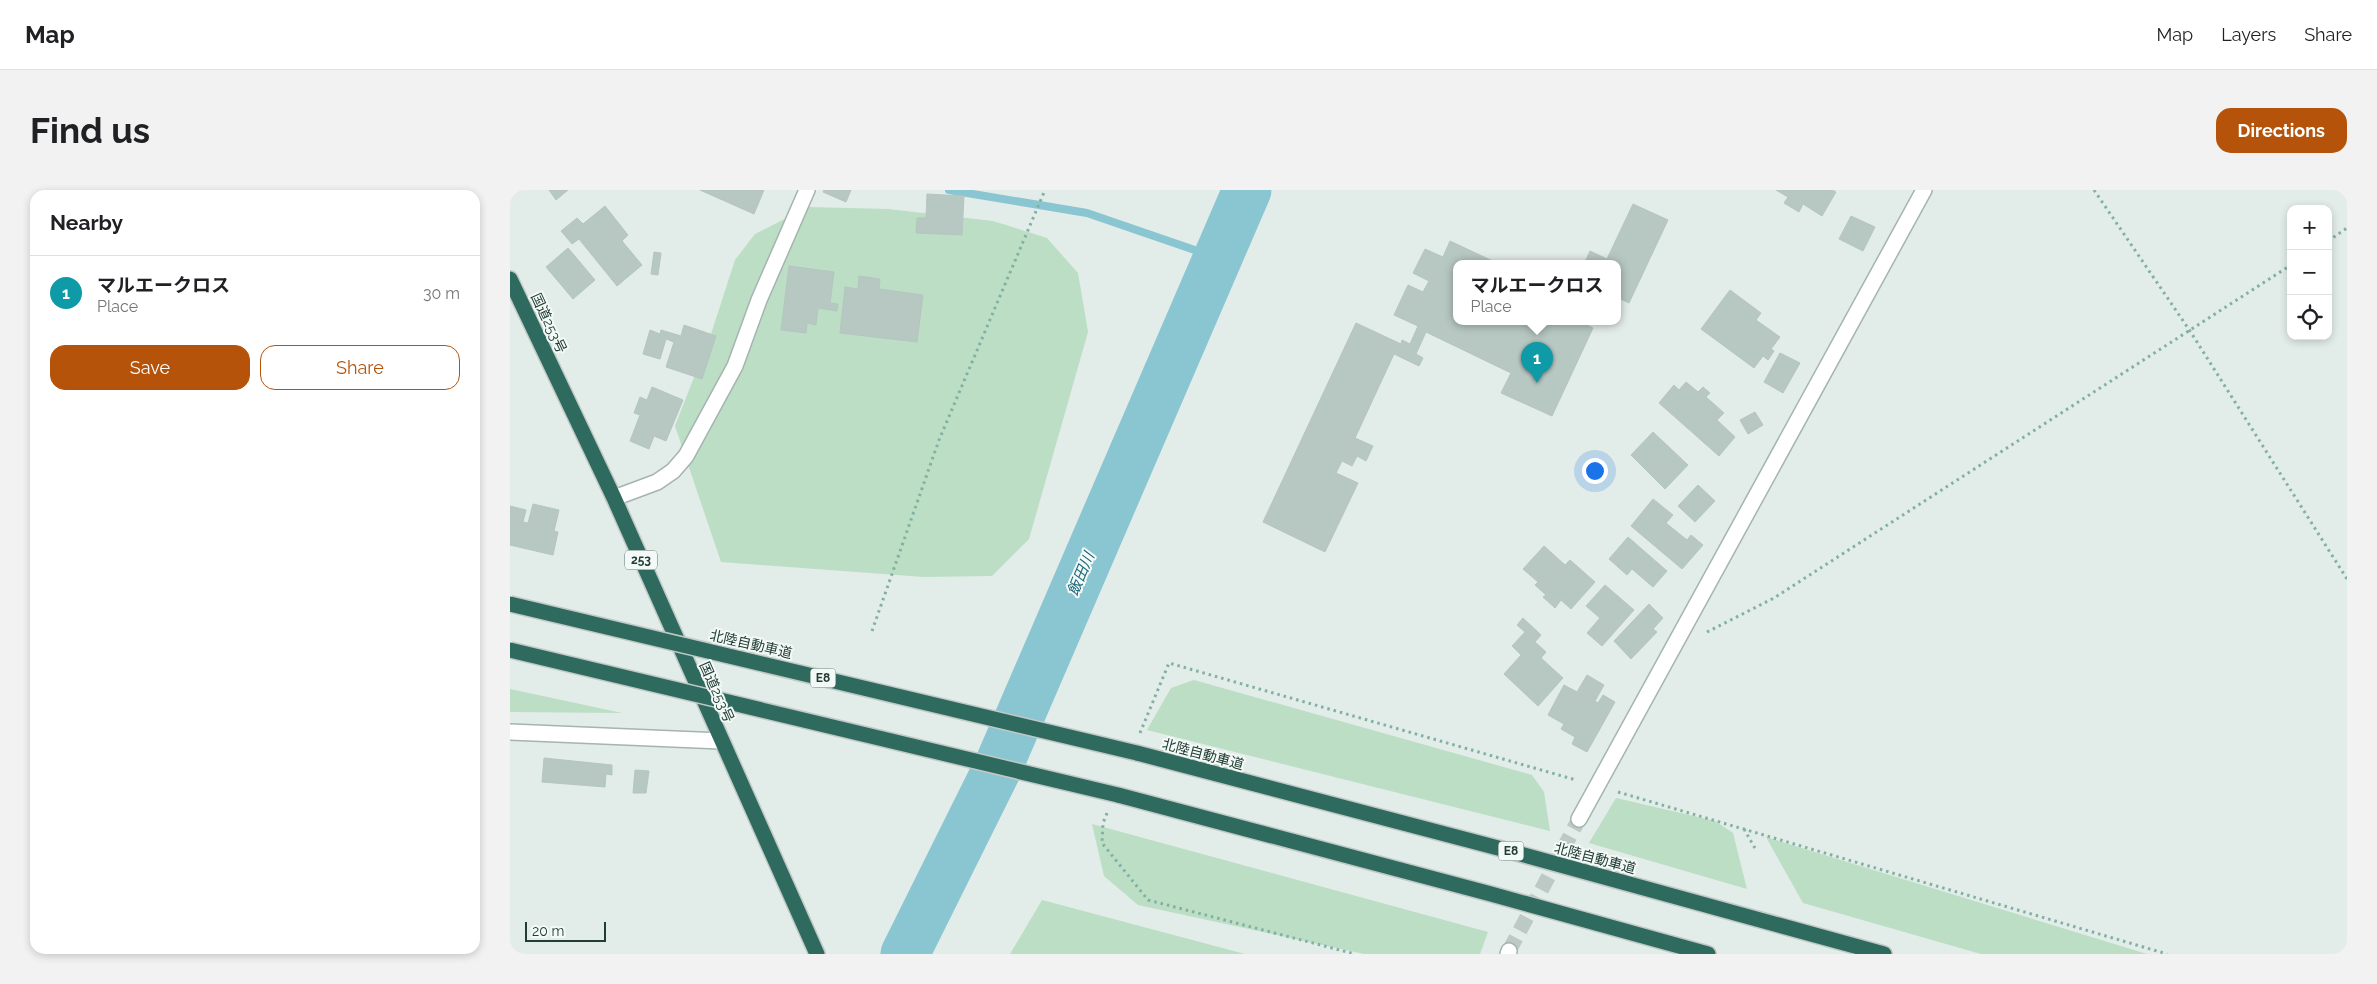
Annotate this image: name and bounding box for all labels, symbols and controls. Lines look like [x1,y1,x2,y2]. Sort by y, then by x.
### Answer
text: Map [25,20,75,49]
text: Map [2157,24,2193,45]
text: Layers [2221,24,2276,45]
text: Share [2304,24,2352,45]
button: Directions [2216,108,2347,153]
text: Find us [30,110,150,151]
map controls [2287,205,2332,340]
button: + [2287,205,2332,250]
text: Nearby [50,210,123,235]
button: − [2287,250,2332,295]
popup [1453,260,1621,325]
text: マルエークロス [97,274,230,296]
text: マルエークロス [1470,274,1604,296]
text: 1 [62,284,70,303]
text: 30 m [423,284,460,303]
street label: 国道253号 [528,290,570,356]
button: locate [2287,295,2332,340]
text: Place [97,297,138,316]
text: Place [1470,297,1512,316]
pin: 1 [1521,342,1553,383]
button: Save [50,345,250,390]
button: Share [260,345,460,390]
your location [1582,458,1608,484]
water label: 飯田川 [1064,548,1099,598]
road number: 253 [625,550,657,570]
street label: 北陸自動車道 [708,627,794,661]
street label: 国道253号 [697,659,737,725]
road number: E8 [810,668,836,688]
street label: 北陸自動車道 [1160,735,1246,773]
street label: 北陸自動車道 [1552,839,1638,877]
road number: E8 [1498,841,1524,860]
scale bar [525,919,606,942]
text: 20 m [532,923,564,939]

